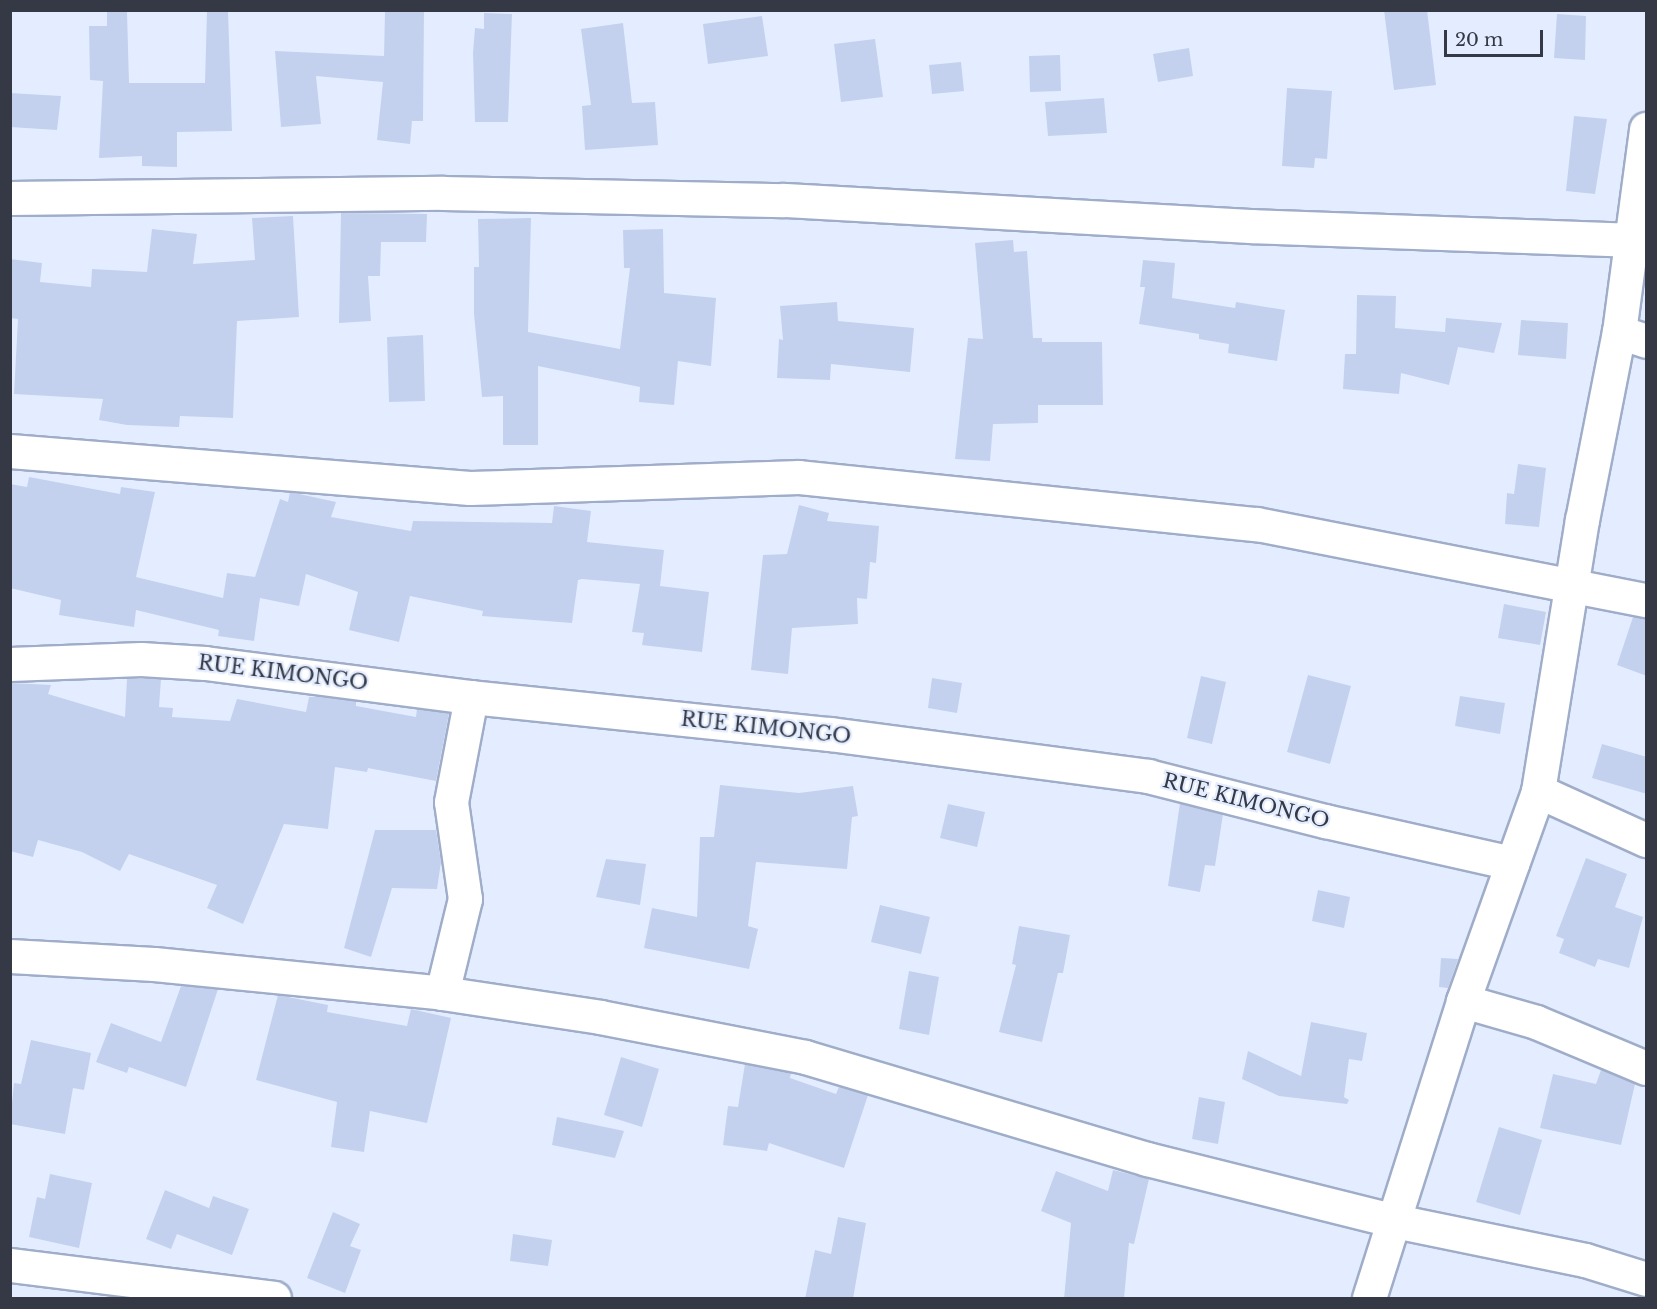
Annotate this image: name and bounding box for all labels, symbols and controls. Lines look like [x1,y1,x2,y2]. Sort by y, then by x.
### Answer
scale bar [1447,18,1546,56]
text: 20 m [1455,29,1503,51]
street label: RUE KIMONGO [197,651,369,695]
street label: RUE KIMONGO [680,707,852,749]
street label: RUE KIMONGO [1160,769,1332,833]

